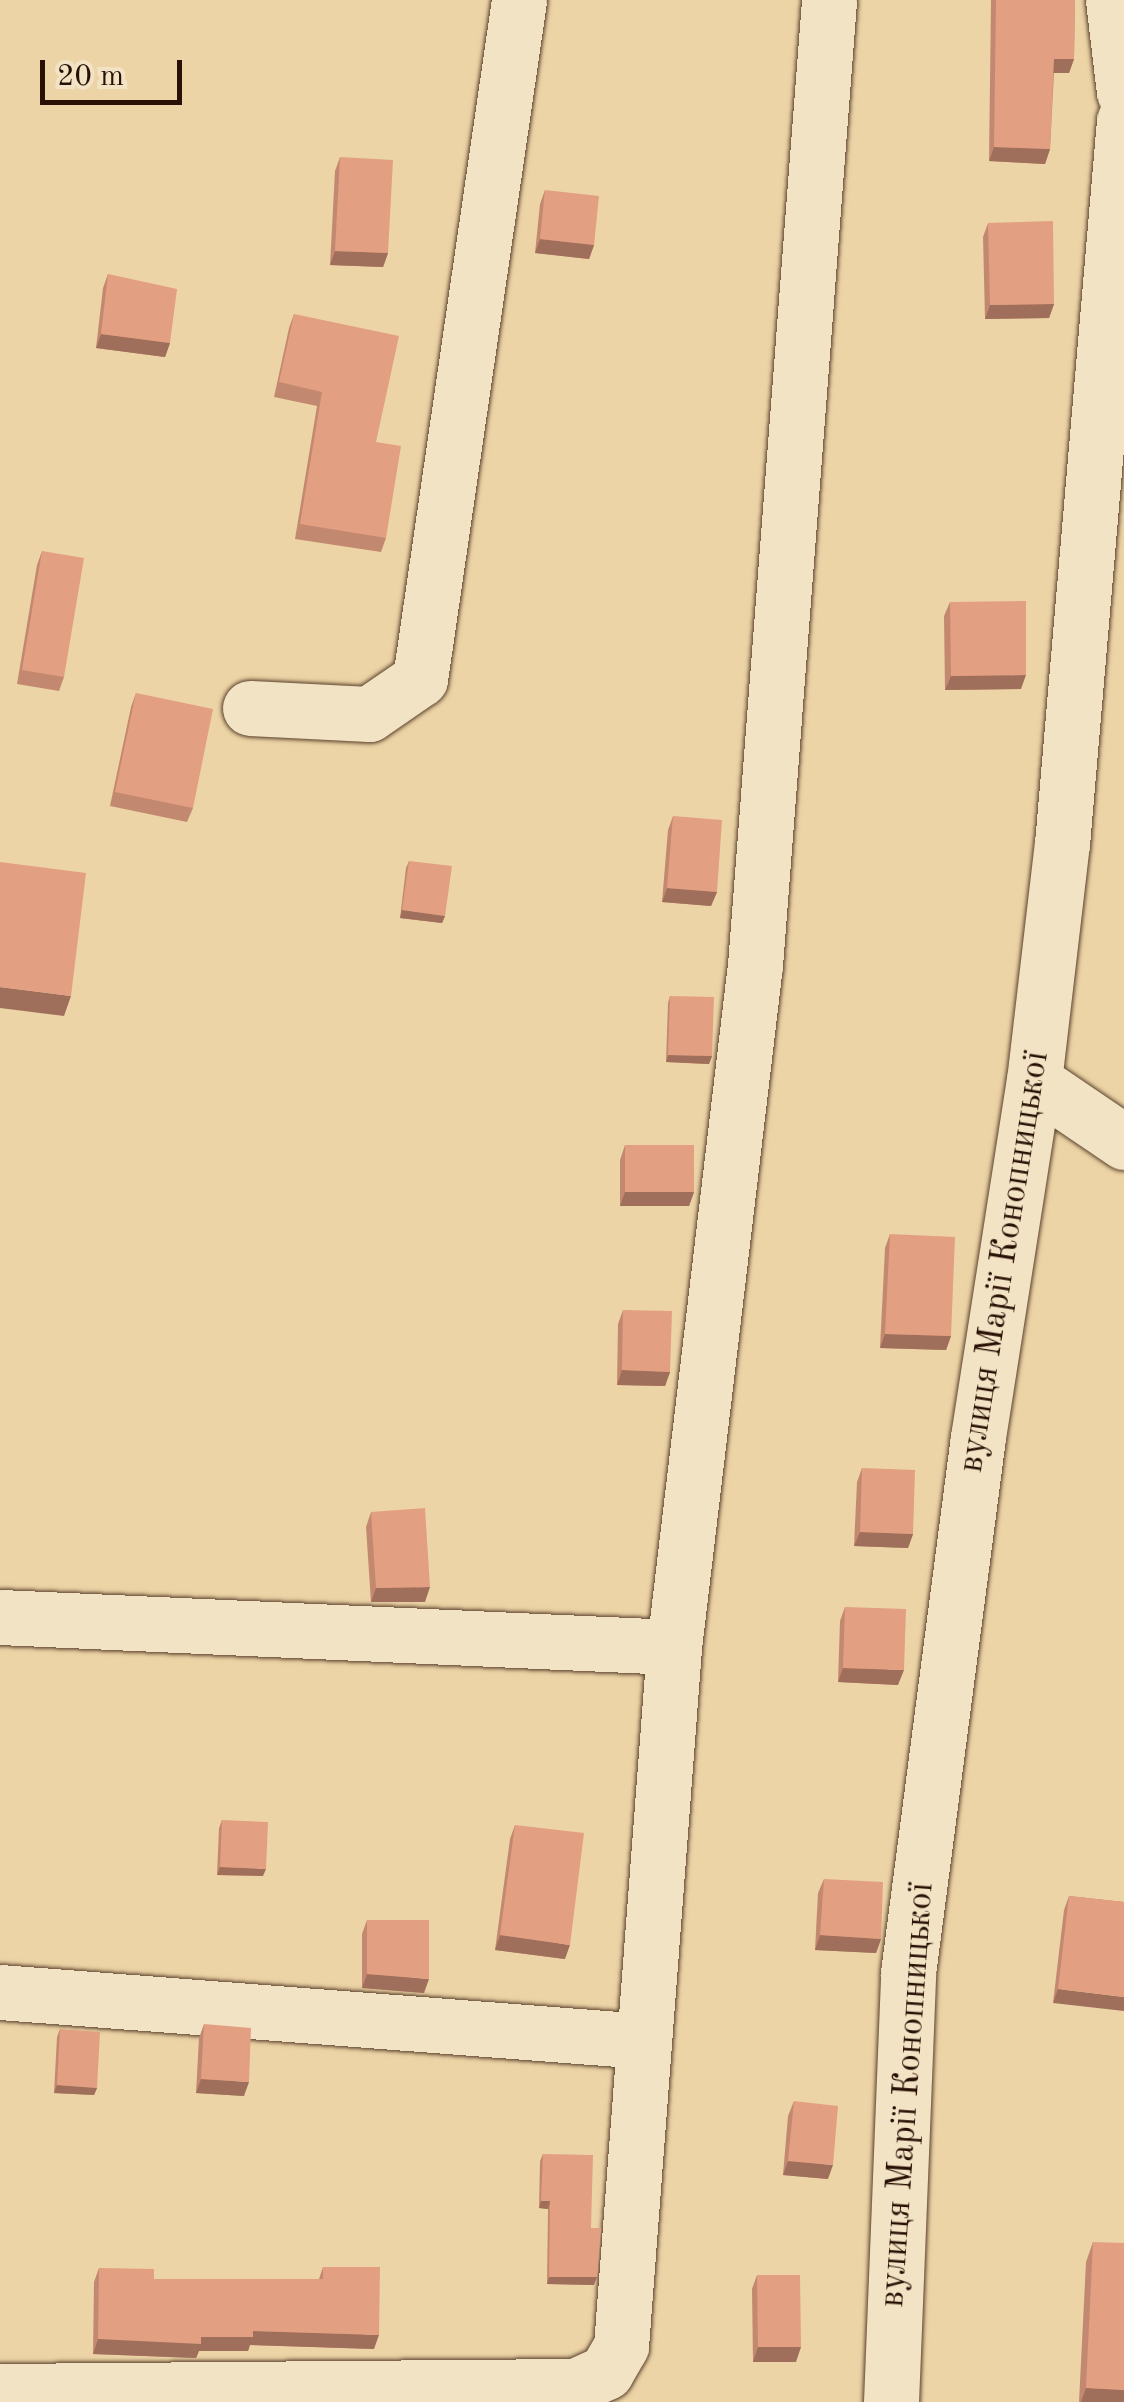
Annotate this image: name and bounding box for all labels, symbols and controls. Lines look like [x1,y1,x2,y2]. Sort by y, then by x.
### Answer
scale bar [45,40,188,102]
text: 20 m [57,62,124,92]
street label: вулиця Марії Конопницької [951,1048,1059,1476]
street label: вулиця Марії Конопницької [872,1881,944,2309]

